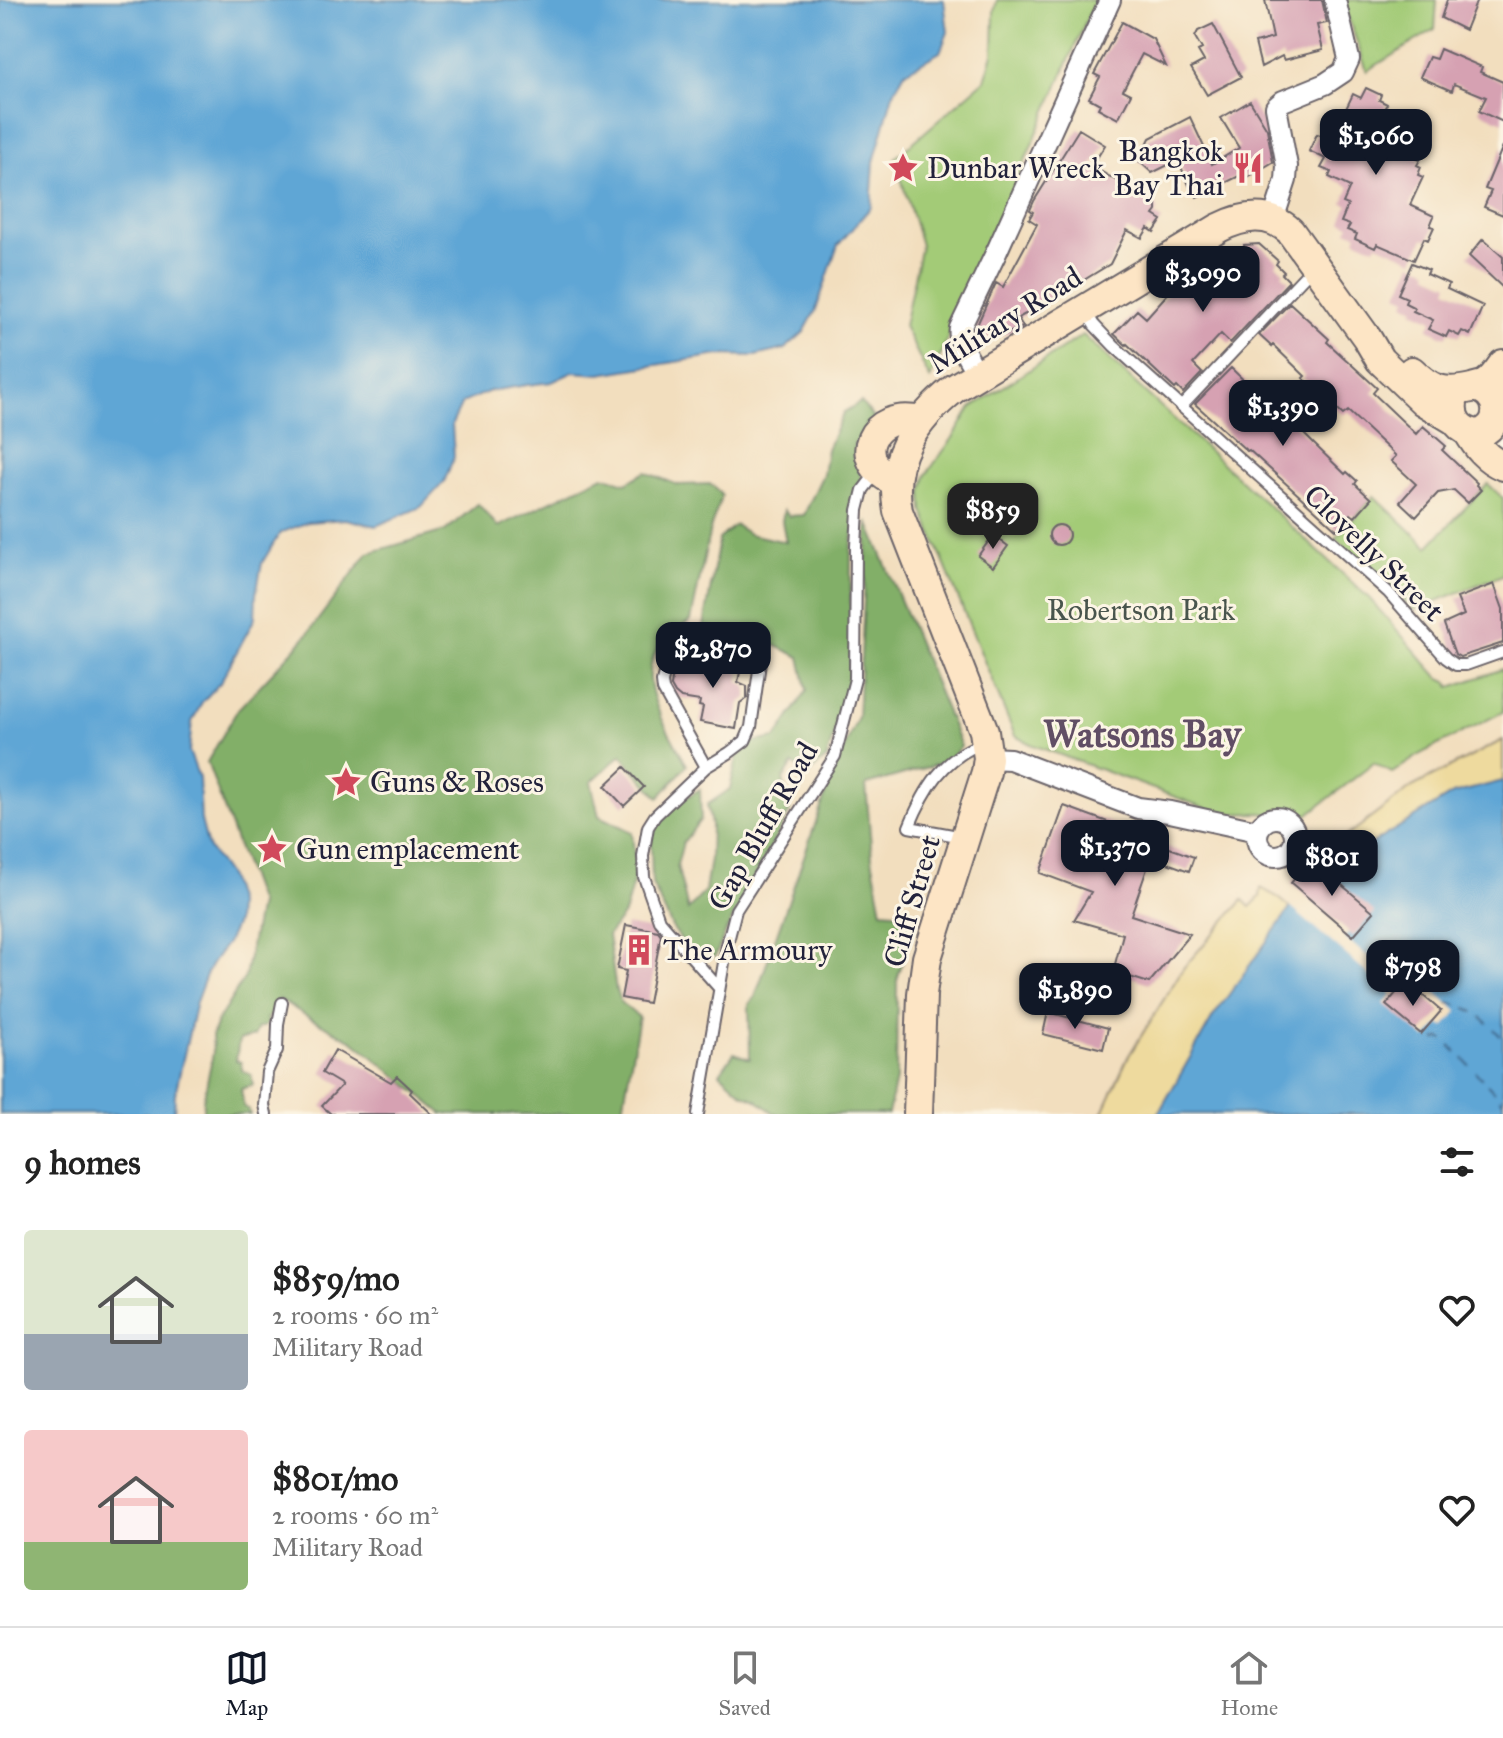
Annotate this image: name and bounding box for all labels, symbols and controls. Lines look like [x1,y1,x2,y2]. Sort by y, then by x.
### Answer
pin: $1,060 [1311,109,1441,177]
text: $1,060 [1338,119,1414,151]
place label: Bangkok Bay Thai [1113,133,1224,203]
place label: Dunbar Wreck [927,150,1105,186]
place icon: Dunbar Wreck [886,151,920,185]
restaurant icon: Bangkok Bay Thai [1231,151,1265,185]
pin: $3,090 [1138,246,1268,314]
text: $3,090 [1165,256,1241,288]
street label: Military Road [922,259,1088,381]
pin: $1,390 [1218,380,1348,448]
text: $1,390 [1247,390,1319,422]
street label: Clovelly Street [1296,477,1452,629]
pin: $859 [946,483,1040,551]
text: $859 [965,493,1021,525]
park label: Robertson Park [1047,592,1235,628]
pin: $2,870 [648,622,778,690]
text: $2,870 [674,632,752,664]
district label: Watsons Bay [1043,711,1242,757]
street label: Gap Bluff Road [700,736,826,916]
place label: Guns & Roses [370,764,544,800]
place icon: Guns & Roses [329,765,363,799]
pin: $1,370 [1050,820,1180,888]
street label: Cliff Street [876,830,948,971]
text: $1,370 [1079,830,1151,862]
pin: $801 [1285,830,1379,898]
place label: Gun emplacement [296,831,520,867]
place icon: Gun emplacement [255,832,289,866]
text: $801 [1305,840,1359,872]
place label: The Armoury [663,932,833,968]
building icon: The Armoury [622,933,656,967]
pin: $798 [1366,940,1460,1008]
text: $798 [1384,950,1442,982]
pin: $1,890 [1010,963,1140,1031]
text: $1,890 [1037,973,1113,1005]
icon: filters [1435,1140,1479,1184]
text: 9 homes [24,1142,141,1183]
text: $859/mo [272,1258,400,1299]
icon: home [88,1262,184,1358]
icon: heart [1435,1288,1479,1332]
text: 2 rooms · 60 m² [272,1299,438,1331]
text: Military Road [272,1331,423,1363]
text: $801/mo [272,1458,398,1499]
icon: home [88,1462,184,1558]
icon: heart [1435,1488,1479,1532]
text: 2 rooms · 60 m² [272,1499,438,1531]
text: Military Road [272,1531,423,1563]
tab: Map [225,1646,269,1721]
tab: Saved [719,1646,771,1721]
tab: Home [1221,1646,1278,1721]

